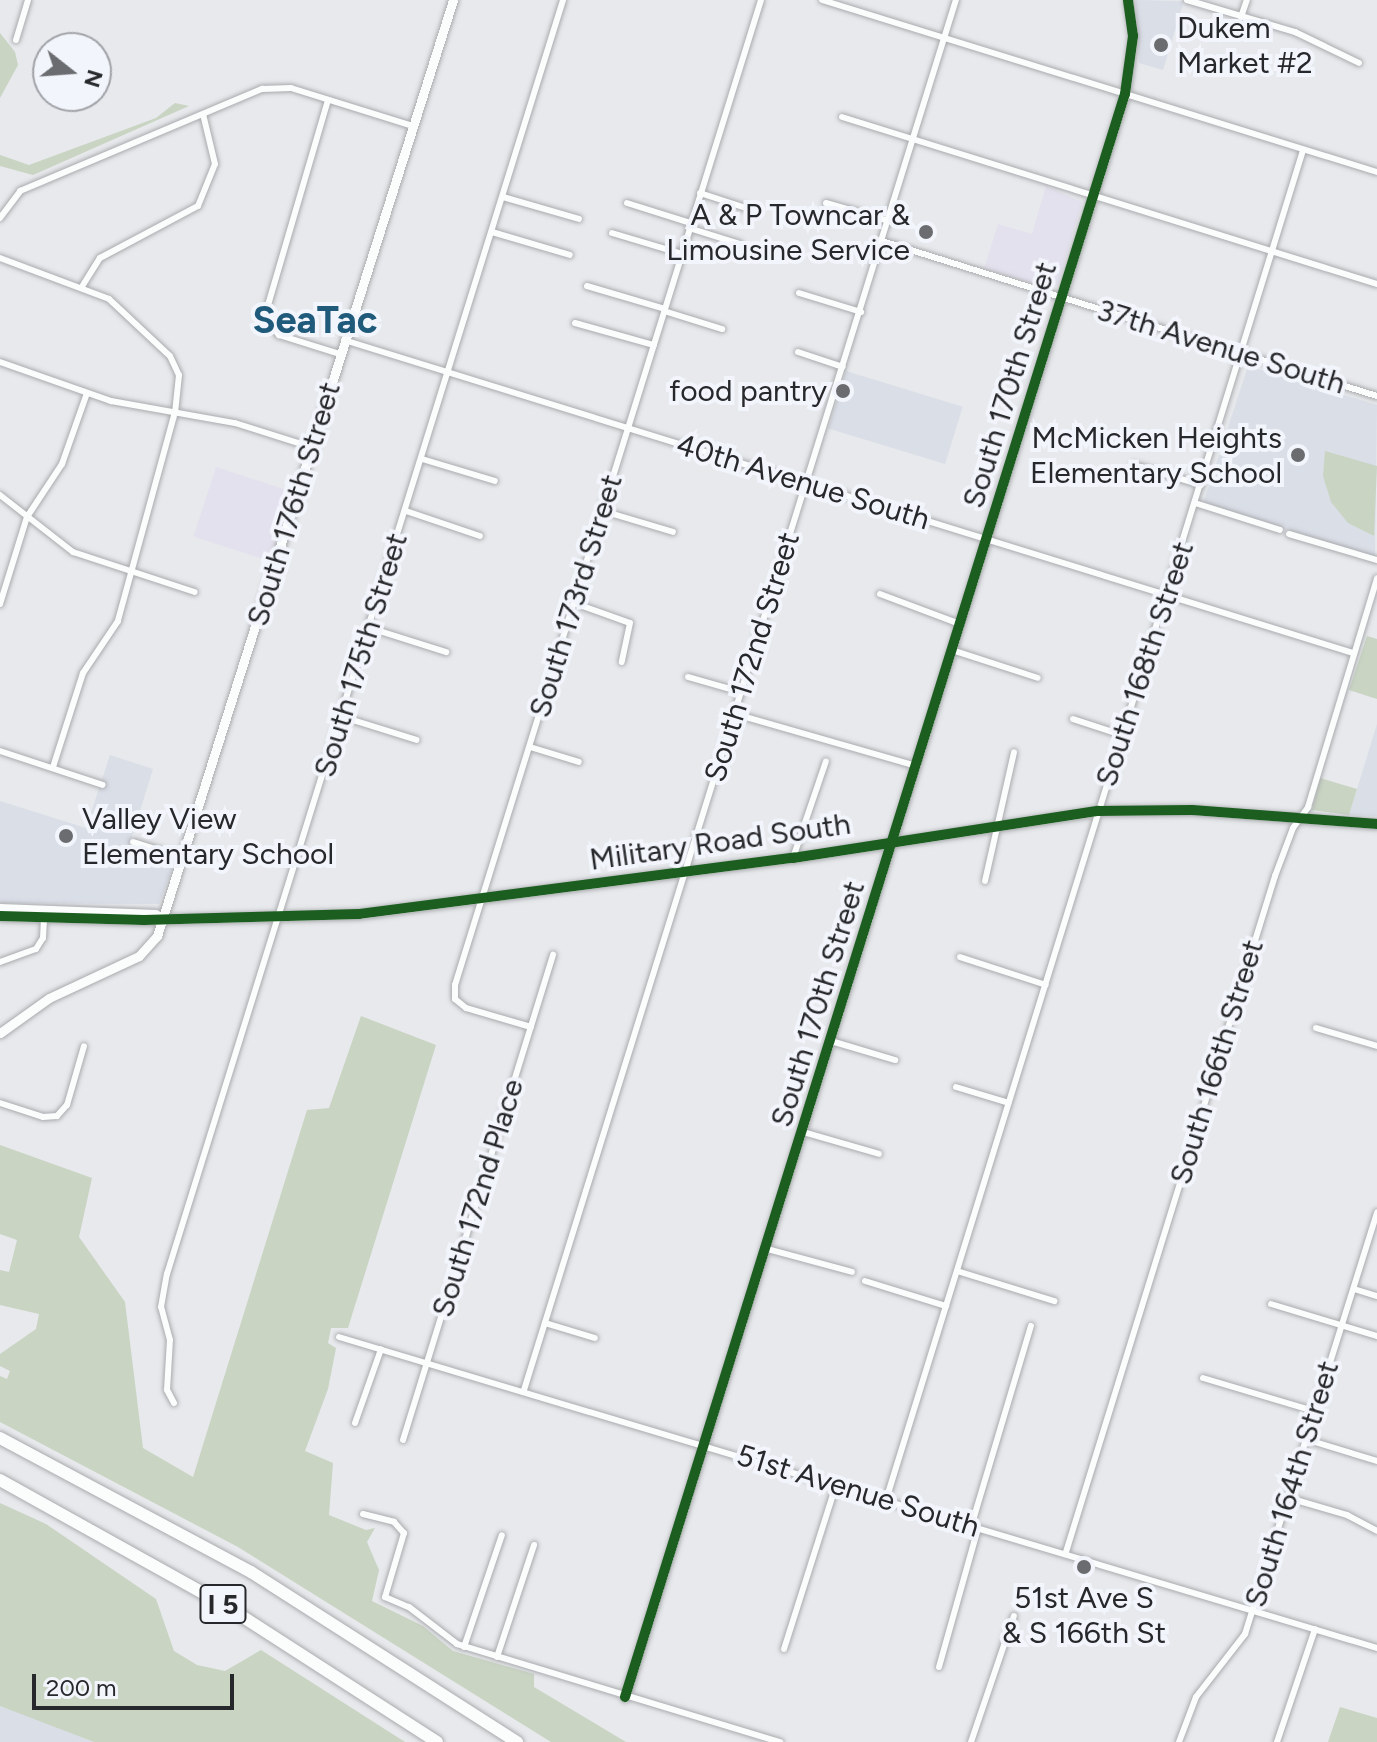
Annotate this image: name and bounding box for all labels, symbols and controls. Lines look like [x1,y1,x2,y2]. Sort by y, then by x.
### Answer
place label: Dukem Market #2 [1177,10,1313,80]
north arrow [32,32,112,112]
marker: Dukem Market #2 [1152,36,1170,54]
text: N [78,66,109,91]
place label: A & P Towncar & Limousine Service [666,197,910,268]
marker: A & P Towncar & Limousine Service [917,223,935,241]
street label: South 170th Street [955,258,1065,512]
street label: 37th Avenue South [1093,292,1349,402]
district label: SeaTac [252,298,378,344]
place label: food pantry [669,373,827,409]
street label: South 176th Street [240,378,348,630]
marker: food pantry [834,382,852,400]
place label: McMicken Heights Elementary School [1030,420,1282,490]
street label: 40th Avenue South [672,426,934,538]
marker: McMicken Heights Elementary School [1289,446,1307,464]
street label: South 173rd Street [522,470,630,722]
street label: South 172nd Street [697,528,807,786]
street label: South 175th Street [307,529,415,781]
street label: South 168th Street [1088,537,1202,791]
place label: Valley View Elementary School [82,801,334,872]
street label: Military Road South [587,806,853,878]
marker: Valley View Elementary School [57,827,75,845]
street label: South 170th Street [763,877,873,1131]
street label: South 166th Street [1163,935,1271,1189]
street label: South 172nd Place [425,1075,531,1321]
street label: South 164th Street [1237,1357,1347,1611]
street label: 51st Avenue South [732,1437,984,1545]
marker: 51st Ave S & S 166th St [1075,1558,1093,1576]
road number: I 5 [199,1580,247,1628]
place label: 51st Ave S & S 166th St [1002,1580,1166,1650]
scale bar [36,1658,238,1708]
text: 200 m [46,1673,117,1702]

